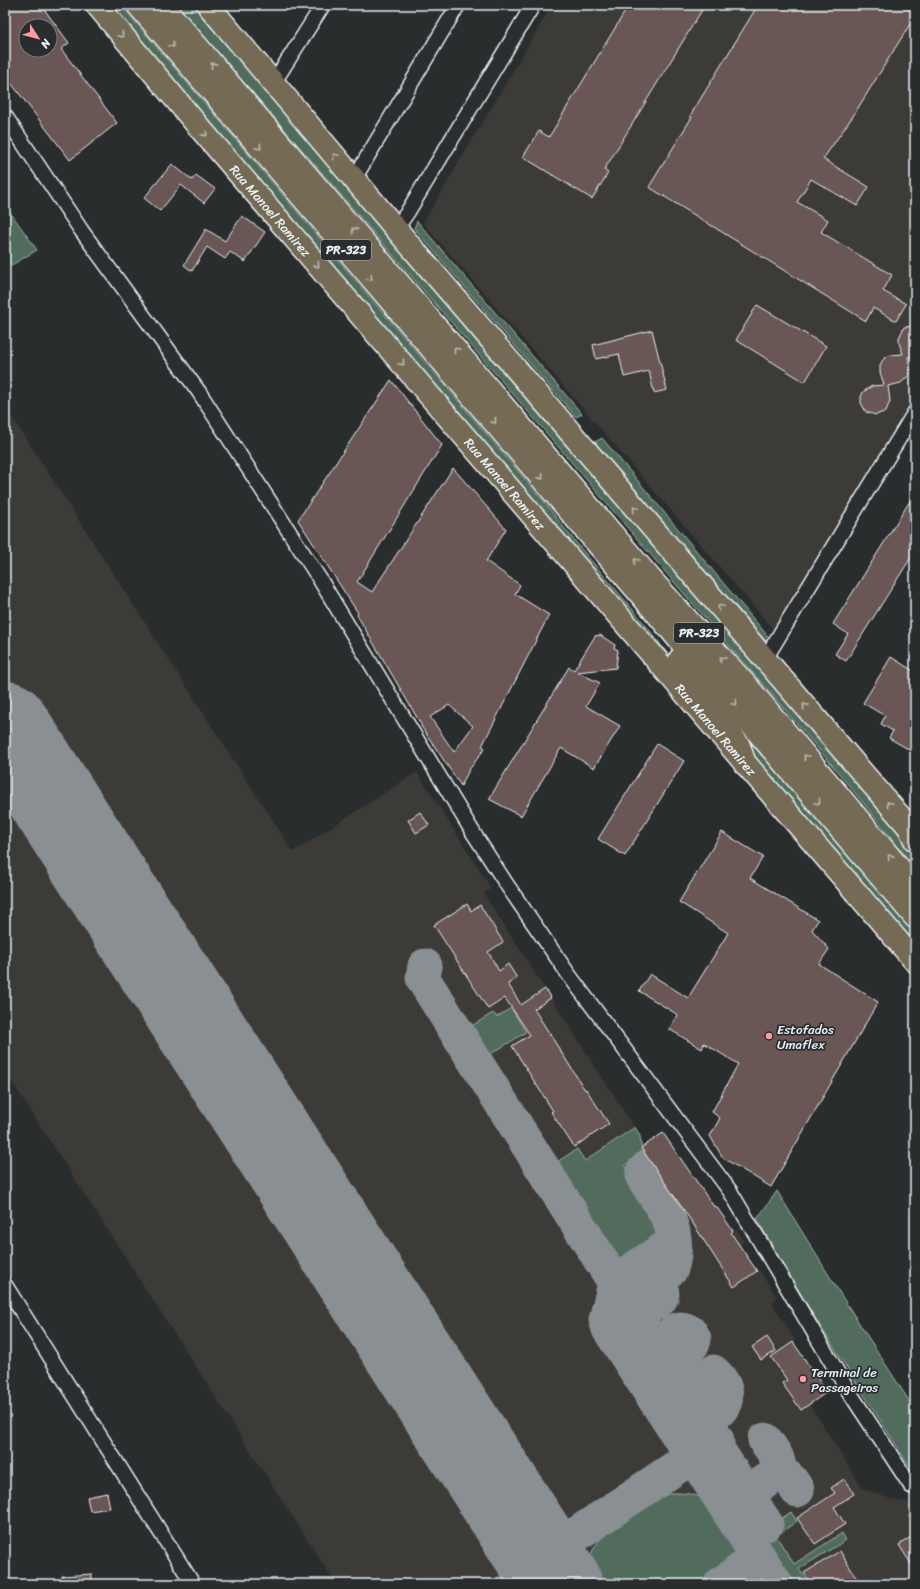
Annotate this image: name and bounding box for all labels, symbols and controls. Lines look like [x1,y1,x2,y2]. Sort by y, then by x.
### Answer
north arrow [18,18,58,58]
one-way arrow [116,31,123,38]
text: N [36,34,56,53]
one-way arrow [167,41,174,48]
one-way arrow [211,63,218,70]
one-way arrow [201,130,208,137]
one-way arrow [254,142,261,149]
one-way arrow [332,153,339,161]
street label: Rua Manoel Ramirez [224,159,318,263]
one-way arrow [351,227,358,235]
road number: PR-323 [321,240,371,260]
one-way arrow [313,260,320,268]
one-way arrow [365,273,372,281]
one-way arrow [454,348,461,355]
one-way arrow [398,359,405,366]
one-way arrow [489,416,496,424]
street label: Rua Manoel Ramirez [459,432,552,536]
one-way arrow [536,472,543,479]
one-way arrow [633,506,640,513]
one-way arrow [633,559,640,566]
one-way arrow [718,604,725,612]
road number: PR-323 [674,623,724,643]
one-way arrow [719,656,726,663]
street label: Rua Manoel Ramirez [670,678,763,782]
one-way arrow [730,698,737,705]
one-way arrow [803,703,810,710]
one-way arrow [804,755,811,762]
one-way arrow [814,798,821,805]
one-way arrow [887,802,894,809]
one-way arrow [887,854,894,862]
place label: Estofados Umaflex [777,1018,834,1056]
marker: Estofados Umaflex [764,1031,774,1041]
place label: Terminal de Passageiros [811,1361,878,1399]
marker: Terminal de Passageiros [798,1374,808,1384]

